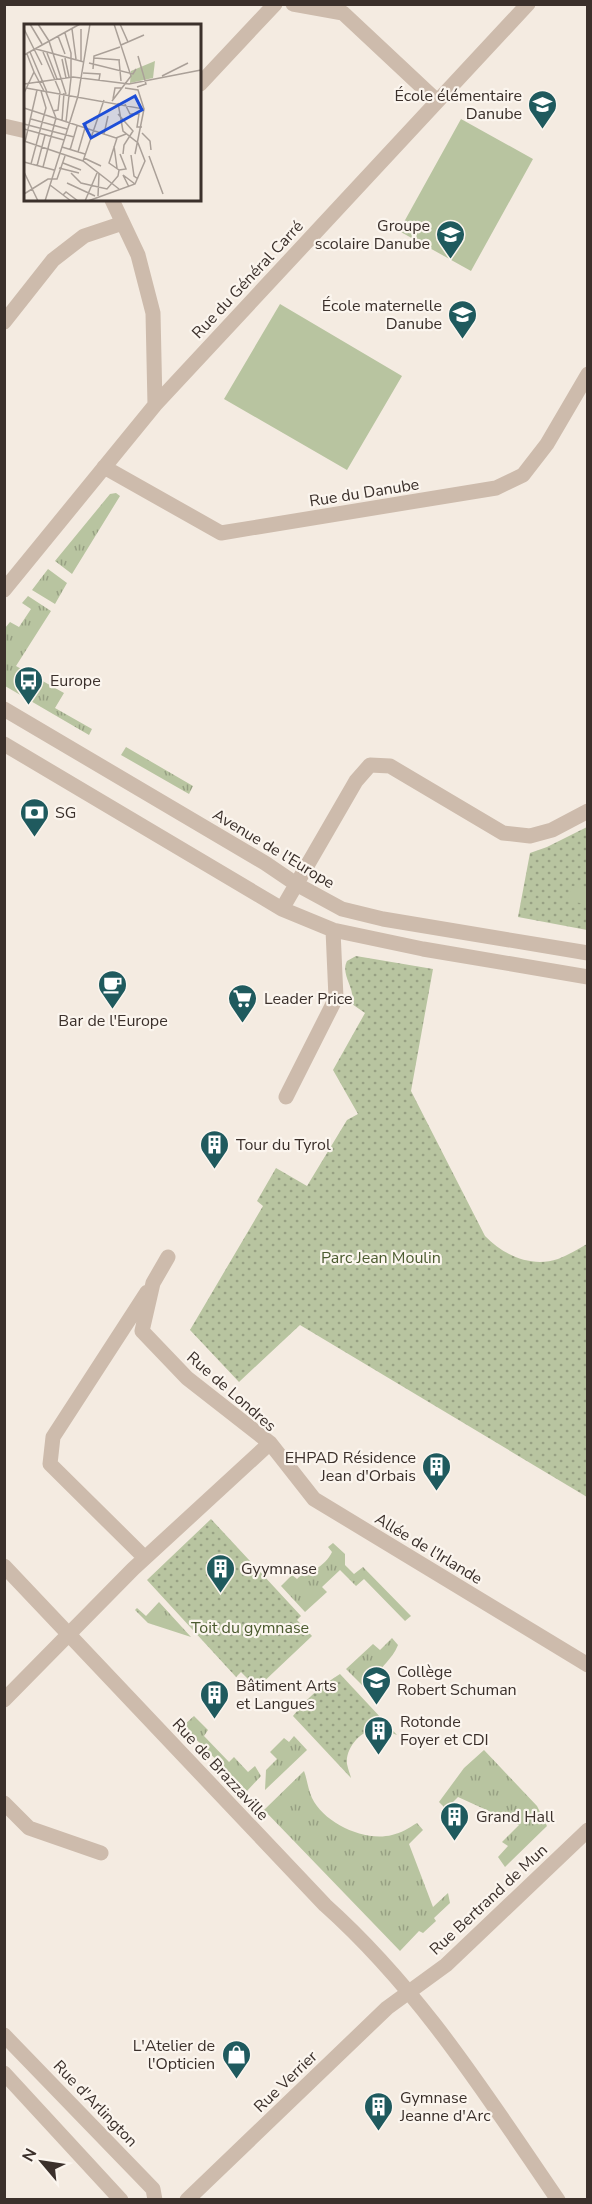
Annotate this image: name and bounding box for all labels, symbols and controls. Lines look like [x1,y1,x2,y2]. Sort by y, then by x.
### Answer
inset map [24,24,201,201]
place label: École élémentaire Danube [394,85,522,125]
school or university icon: École élémentaire Danube [527,88,559,130]
place label: Groupe scolaire Danube [315,215,430,255]
street label: Rue du Général Carré [187,216,308,344]
school or university icon: Groupe scolaire Danube [435,218,467,260]
place label: École maternelle Danube [322,295,442,335]
school or university icon: École maternelle Danube [447,298,479,340]
street label: Rue du Danube [308,473,421,513]
bus stop icon: Europe [13,664,45,706]
place label: Europe [50,670,101,692]
bank icon: SG [18,796,50,838]
place label: SG [55,802,76,824]
street label: Avenue de l'Europe [208,804,339,894]
cafe icon: Bar de l'Europe [97,968,129,1010]
supermarket icon: Leader Price [227,982,259,1024]
place label: Leader Price [264,988,352,1010]
place label: Bar de l'Europe [58,1010,168,1032]
building icon: Tour du Tyrol [199,1128,231,1170]
place label: Tour du Tyrol [236,1134,331,1156]
park label: Parc Jean Moulin [321,1247,441,1269]
street label: Rue de Londres [182,1347,281,1437]
place label: EHPAD Résidence Jean d'Orbais [285,1447,416,1487]
building icon: EHPAD Résidence Jean d'Orbais [421,1450,453,1492]
street label: Allée de l'Irlande [371,1508,486,1590]
building icon: Gyymnase [204,1552,236,1594]
place label: Gyymnase [241,1558,317,1580]
park label: Toit du gymnase [191,1617,309,1639]
place label: Collège Robert Schuman [397,1661,517,1701]
school or university icon: Collège Robert Schuman [360,1664,392,1706]
place label: Bâtiment Arts et Langues [236,1675,337,1715]
building icon: Bâtiment Arts et Langues [199,1678,231,1720]
place label: Rotonde Foyer et CDI [400,1711,489,1751]
street label: Rue de Brazzaville [167,1714,273,1826]
building icon: Rotonde Foyer et CDI [363,1714,395,1756]
building icon: Grand Hall [439,1800,471,1842]
place label: Grand Hall [476,1806,555,1828]
street label: Rue Bertrand de Mun [425,1839,552,1960]
place label: L'Atelier de l'Opticien [133,2035,215,2075]
shop icon: L'Atelier de l'Opticien [220,2038,252,2080]
street label: Rue Verrier [249,2046,322,2118]
street label: Rue d'Arlington [48,2055,142,2152]
place label: Gymnase Jeanne d'Arc [399,2087,491,2127]
building icon: Gymnase Jeanne d'Arc [363,2090,395,2132]
north arrow [12,2132,72,2192]
text: N [17,2145,42,2166]

